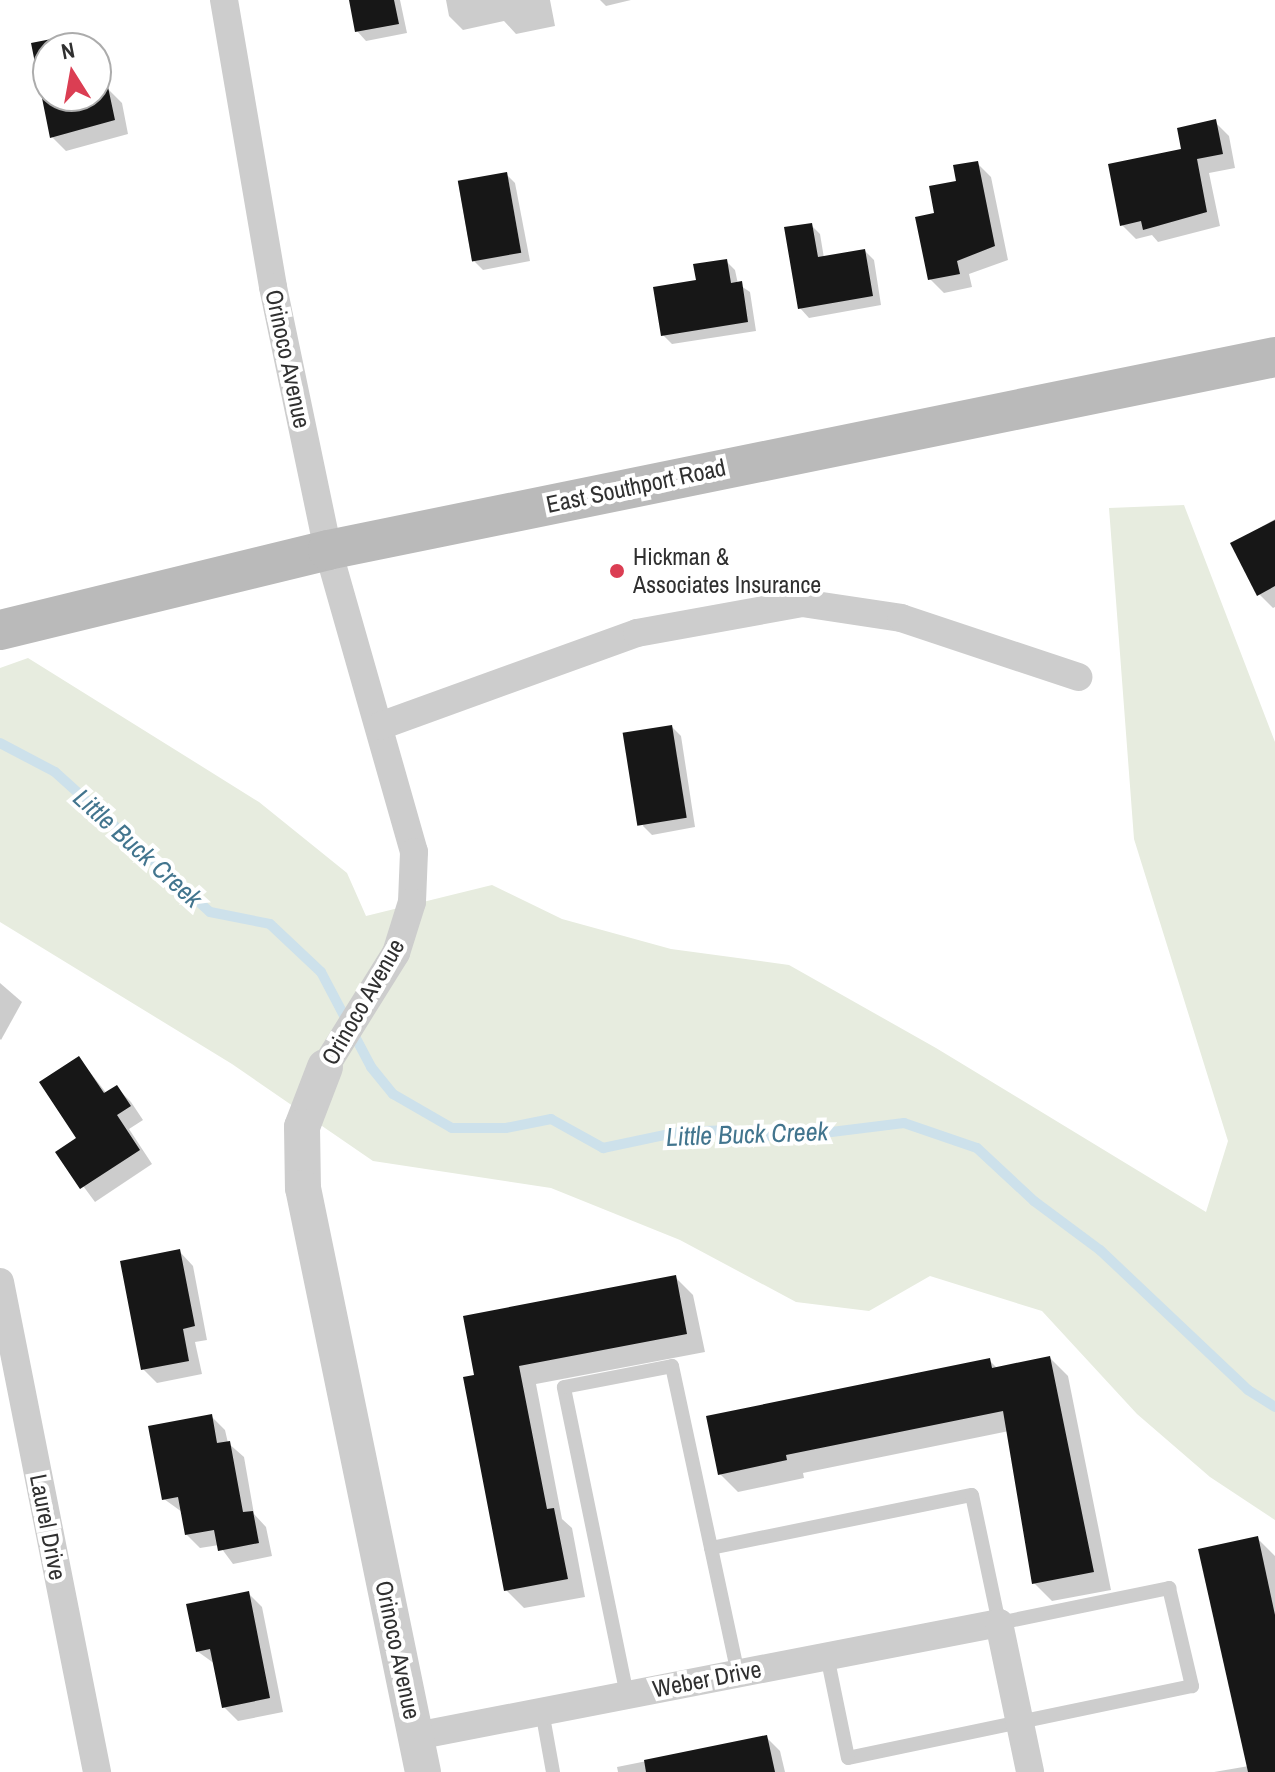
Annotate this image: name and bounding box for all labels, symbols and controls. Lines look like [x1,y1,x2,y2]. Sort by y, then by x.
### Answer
north arrow [32,32,112,112]
text: N [59,34,77,66]
street label: Orinoco Avenue [259,287,317,431]
street label: East Southport Road [544,453,728,519]
place label: Hickman & Associates Insurance [633,543,821,599]
marker: Hickman & Associates Insurance [608,562,626,580]
water label: Little Buck Creek [67,782,209,914]
street label: Orinoco Avenue [315,933,411,1071]
water label: Little Buck Creek [665,1116,829,1152]
street label: Laurel Drive [24,1472,72,1582]
street label: Orinoco Avenue [369,1578,427,1722]
street label: Weber Drive [650,1654,764,1704]

